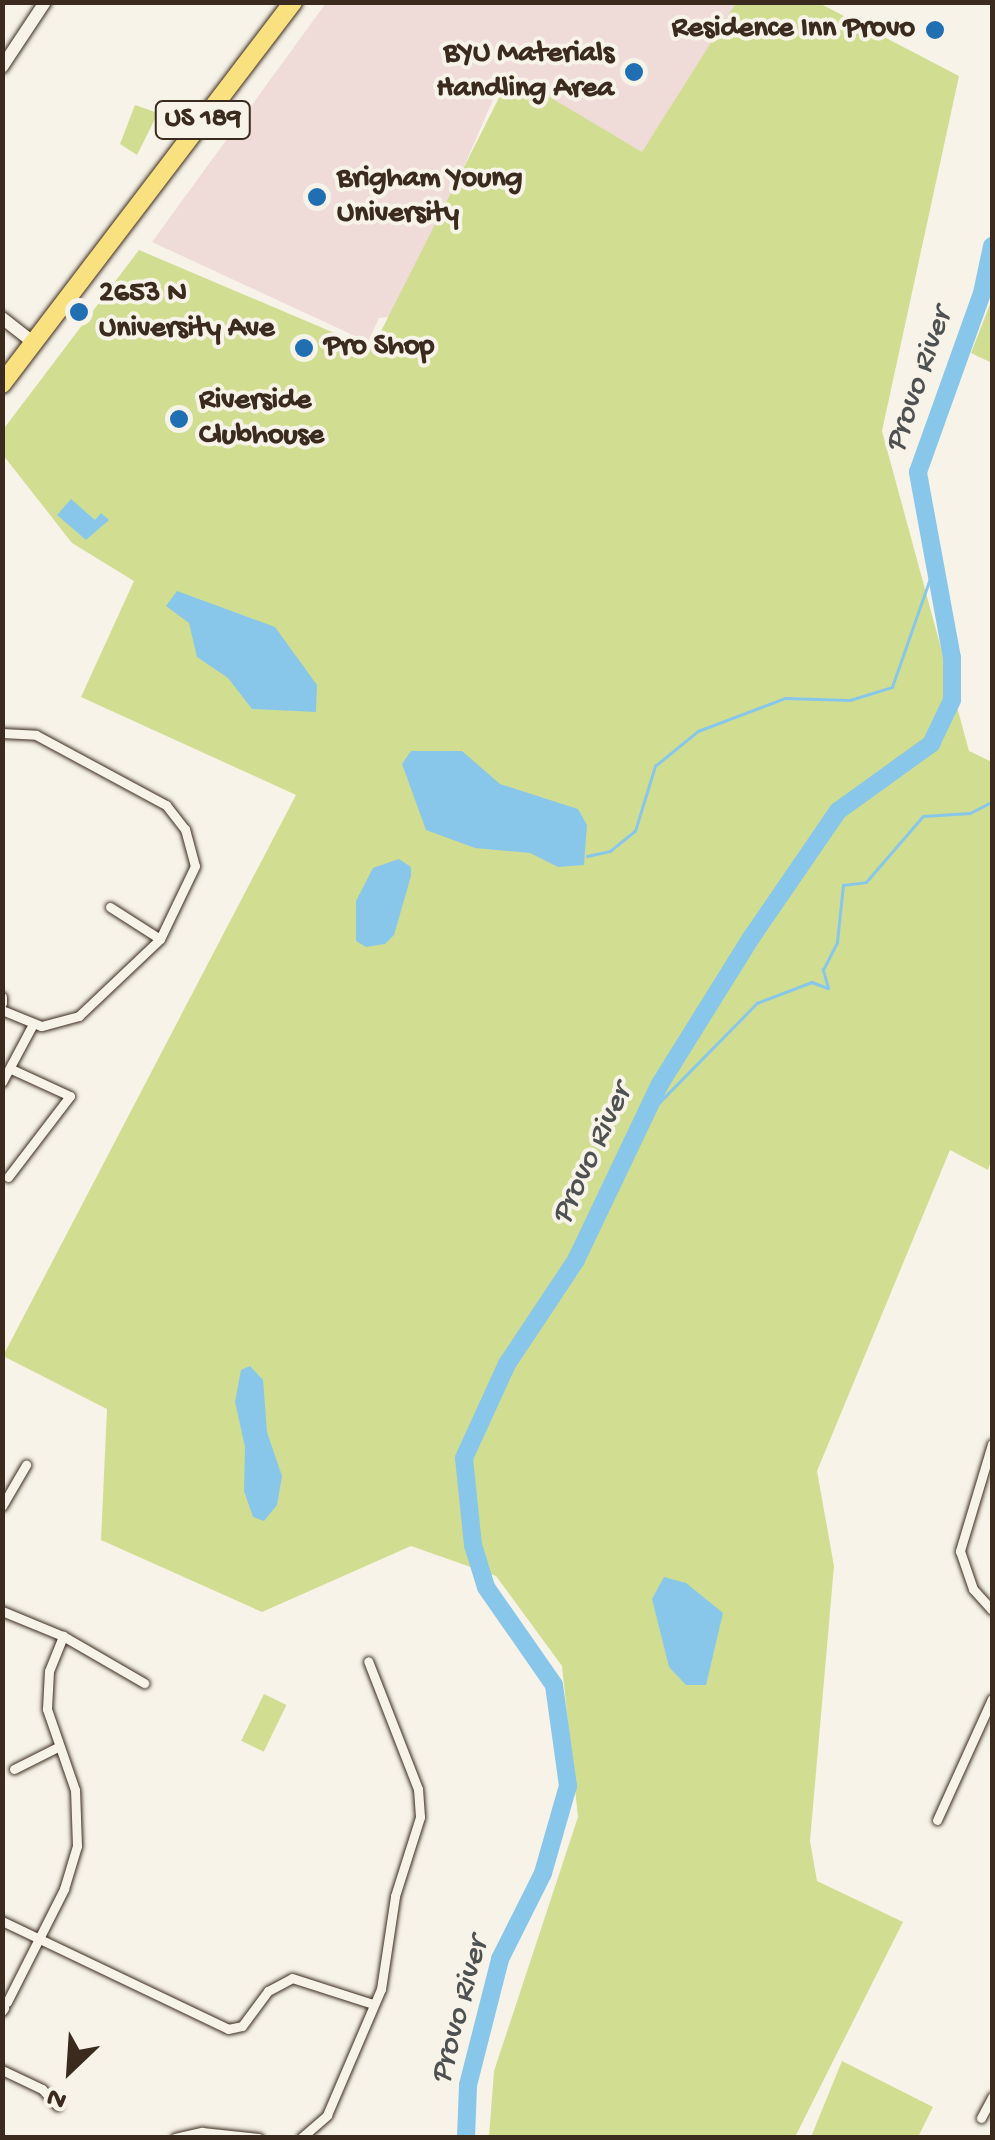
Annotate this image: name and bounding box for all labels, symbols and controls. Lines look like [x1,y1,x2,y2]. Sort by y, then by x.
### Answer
place label: Residence Inn Provo [672,12,915,48]
marker: Residence Inn Provo [924,19,946,41]
place label: BYU Materials Handling Area [436,37,614,108]
marker: BYU Materials Handling Area [623,61,645,83]
road number: US 189 [153,97,253,143]
place label: Brigham Young University [337,162,523,232]
marker: Brigham Young University [306,186,328,208]
place label: 2653 N University Ave [99,277,274,348]
marker: 2653 N University Ave [68,301,90,323]
water label: Provo River [878,304,962,458]
place label: Pro Shop [324,330,434,366]
marker: Pro Shop [293,337,315,359]
place label: Riverside Clubhouse [199,384,324,454]
marker: Riverside Clubhouse [168,408,190,430]
water label: Provo River [544,1079,642,1231]
water label: Provo River [423,1934,499,2088]
north arrow [20,2020,120,2120]
text: N [42,2079,72,2116]

